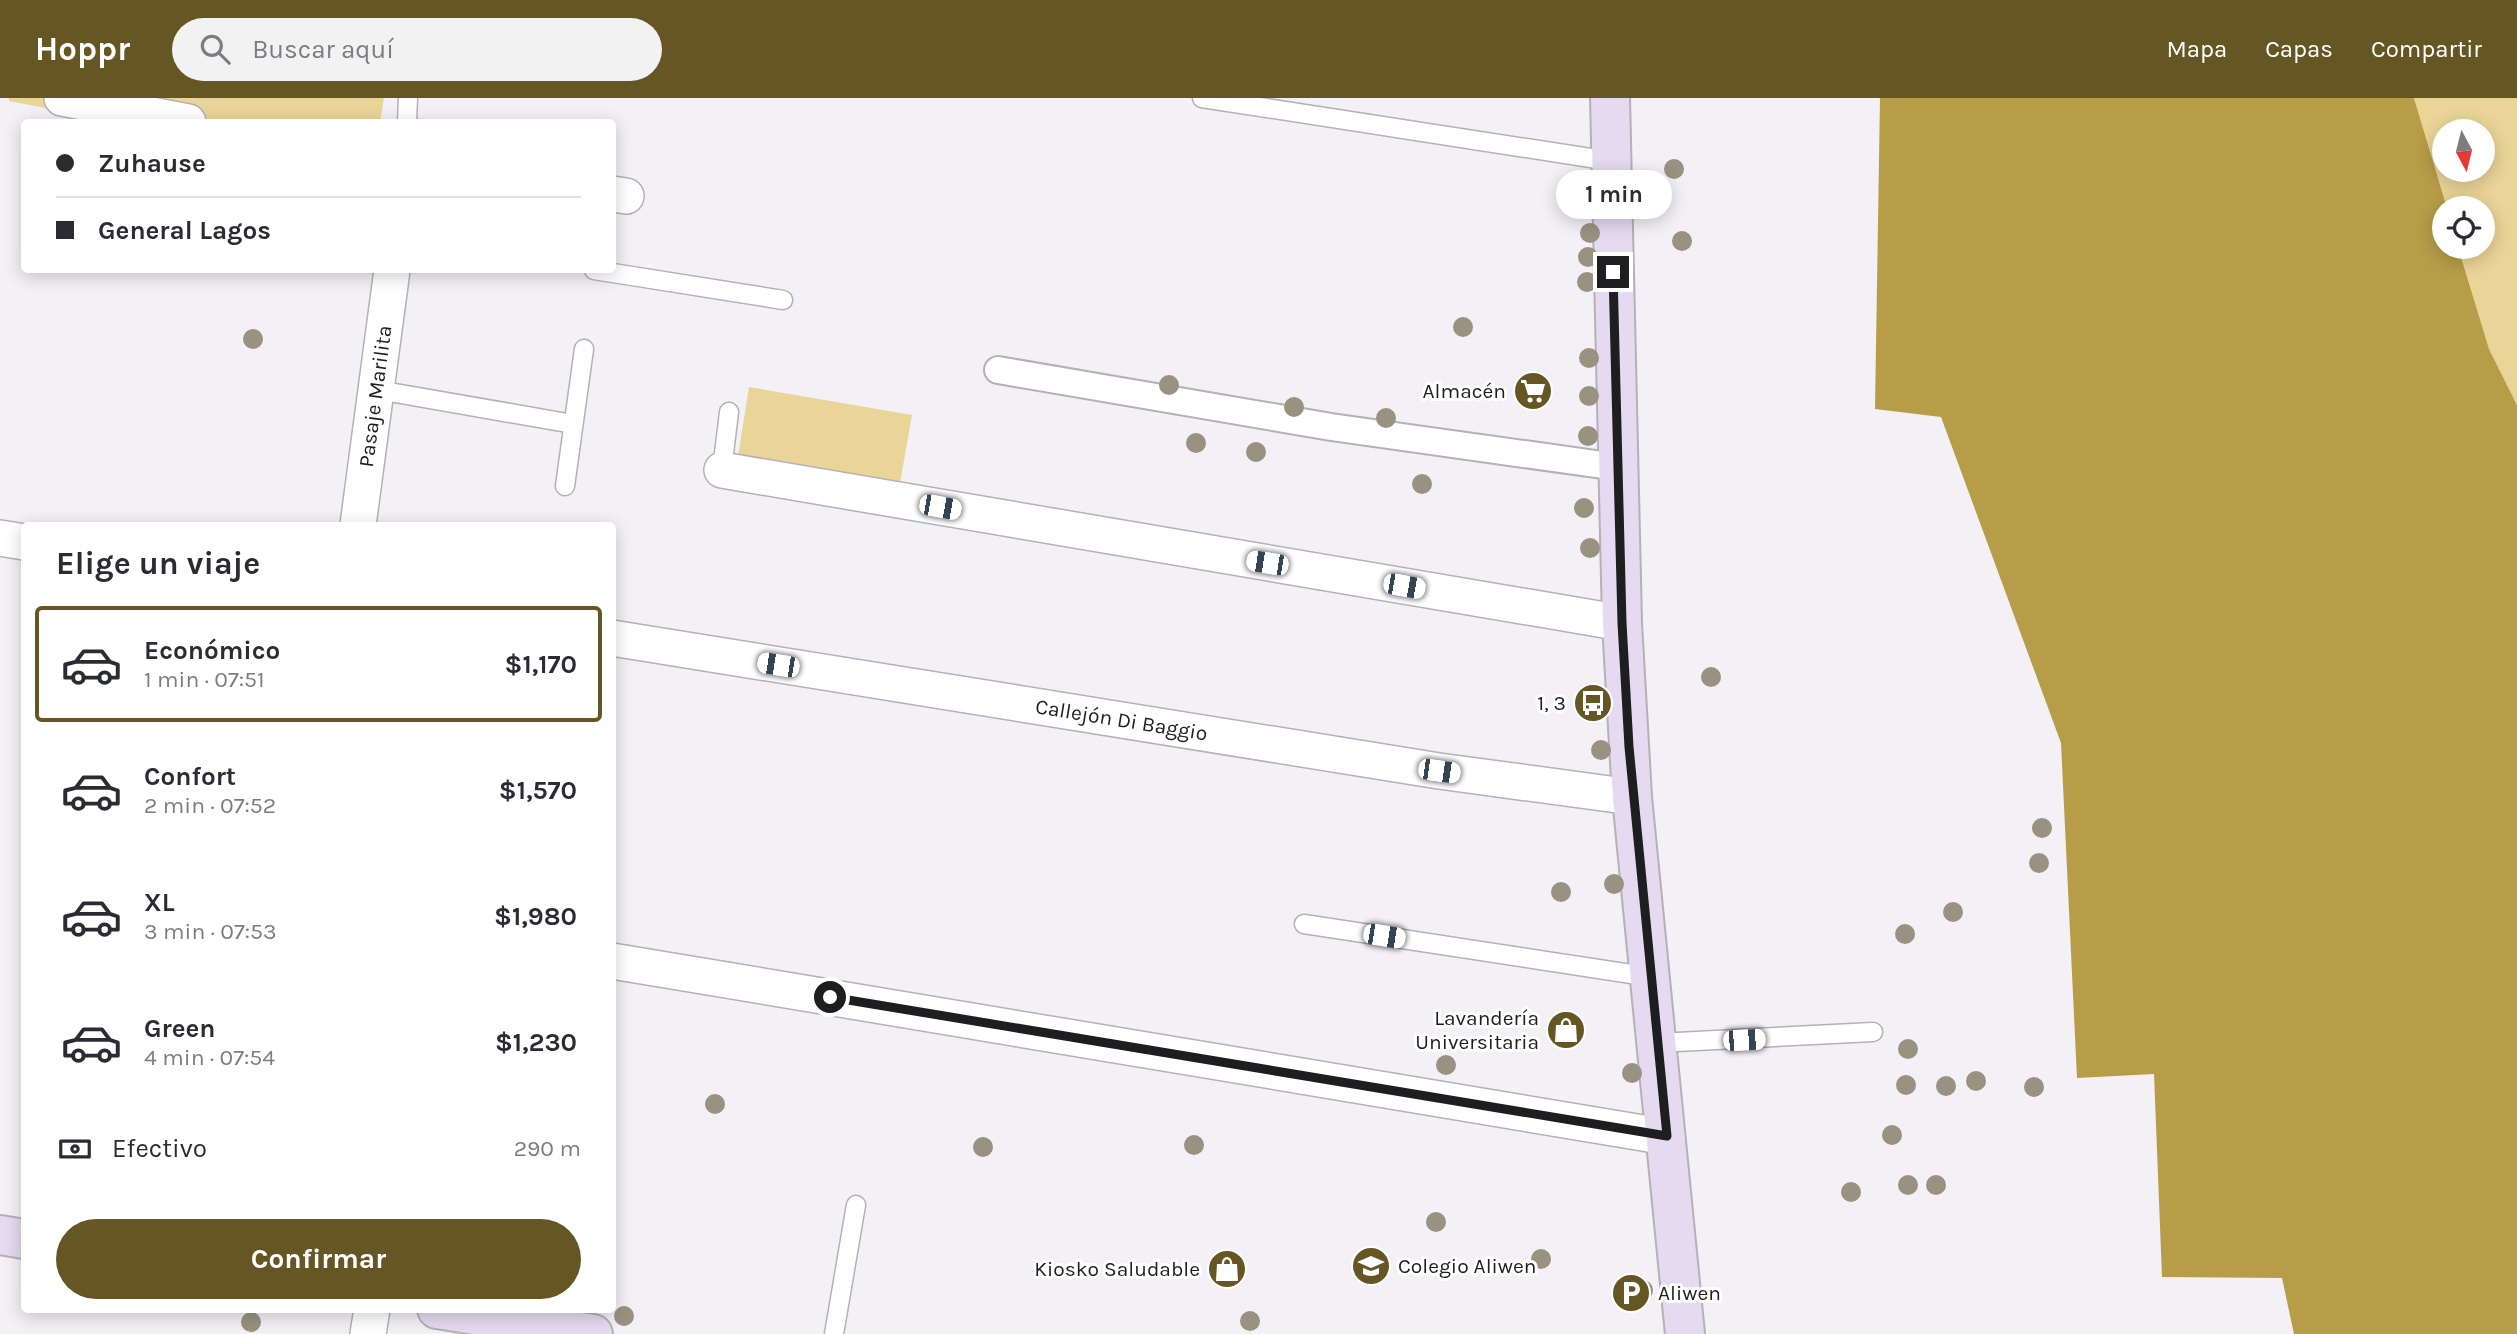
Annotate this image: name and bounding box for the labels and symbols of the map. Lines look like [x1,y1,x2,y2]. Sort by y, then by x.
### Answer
north arrow [2432,119,2496,182]
callout: 1 min [1555,170,1671,220]
route end [1597,256,1629,288]
street label: Pasaje Marilita [354,324,397,469]
supermarket icon: Almacén [1512,370,1554,412]
place label: Almacén [1423,379,1506,403]
car [918,493,963,521]
car [1245,549,1290,577]
car [1382,572,1427,600]
car [756,651,801,679]
bus stop icon: 1, 3 [1572,682,1614,724]
place label: 1, 3 [1537,691,1566,715]
street label: Callejón Di Baggio [1034,694,1209,746]
car [1417,758,1462,784]
car [1362,922,1407,950]
route start [814,981,846,1013]
place label: Lavandería Universitaria [1415,1006,1539,1054]
shop icon: Lavandería Universitaria [1545,1009,1587,1051]
car [1723,1028,1766,1052]
school or university icon: Colegio Aliwen [1350,1245,1392,1287]
shop icon: Kiosko Saludable [1206,1248,1248,1290]
place label: Colegio Aliwen [1398,1254,1536,1278]
place label: Kiosko Saludable [1034,1257,1200,1281]
parking icon: Aliwen [1610,1272,1652,1314]
place label: Aliwen [1658,1281,1721,1305]

